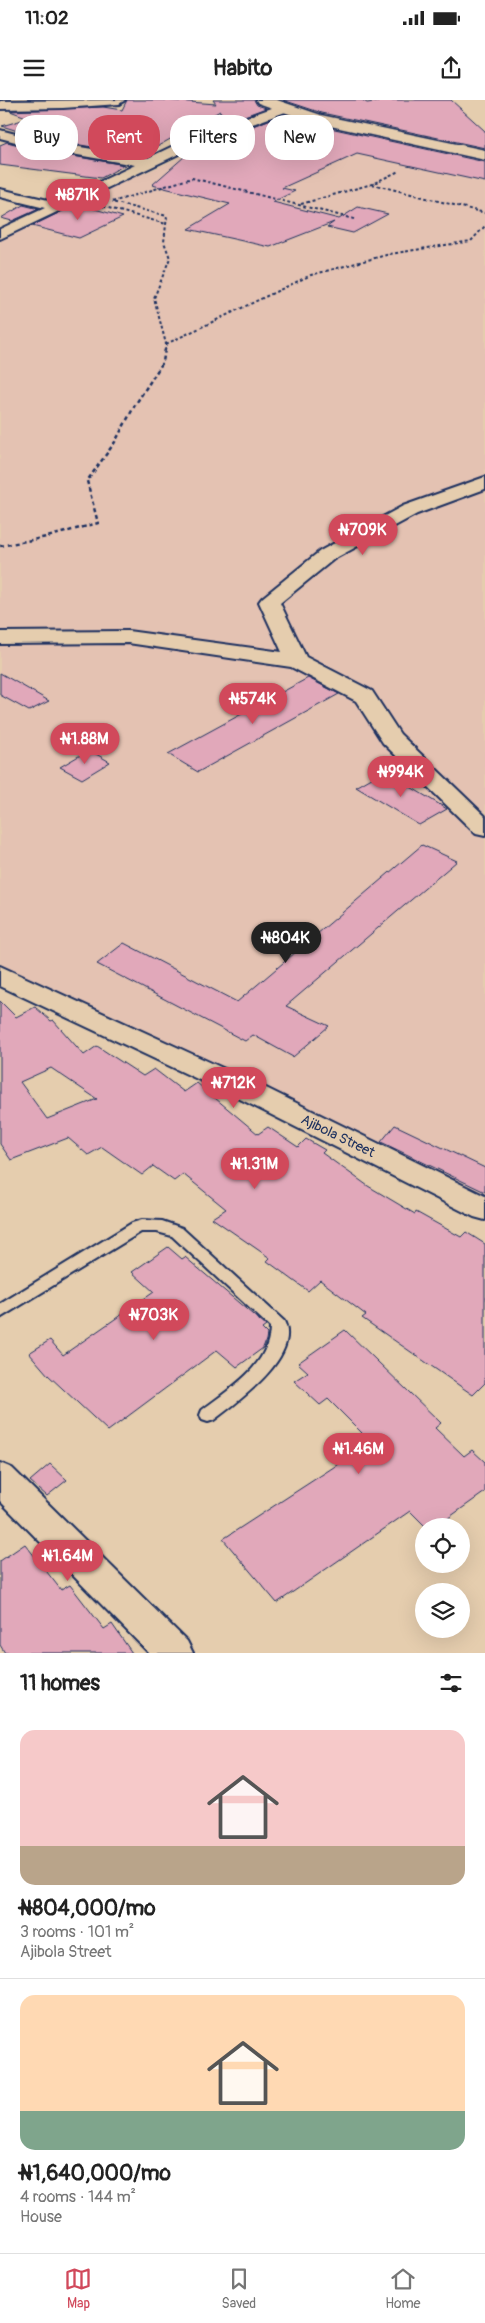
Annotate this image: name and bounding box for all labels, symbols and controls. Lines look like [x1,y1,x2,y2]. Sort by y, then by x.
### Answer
text: 11:02 [25,6,69,30]
icon: menu [20,54,48,82]
text: Habito [213,54,272,82]
icon: share [437,54,465,82]
chip: Buy [15,115,78,160]
chip: Rent [88,115,160,160]
chip: Filters [170,115,255,160]
chip: New [265,115,334,160]
pin: ₦871K [43,178,113,221]
text: ₦871K [57,185,99,205]
pin: ₦709K [328,514,398,556]
text: ₦709K [340,520,386,540]
pin: ₦574K [218,682,288,725]
text: ₦574K [230,689,276,709]
pin: ₦1.88M [44,722,126,765]
text: ₦1.88M [61,729,109,749]
pin: ₦994K [366,756,436,798]
text: ₦994K [378,762,424,782]
pin: ₦804K [251,922,321,964]
text: ₦804K [262,928,310,948]
pin: ₦712K [199,1066,269,1109]
text: ₦712K [213,1073,255,1093]
street label: Ajibola Street [298,1111,378,1161]
pin: ₦1.31M [214,1148,296,1190]
text: ₦1.31M [232,1154,278,1174]
pin: ₦703K [119,1298,189,1341]
text: ₦703K [130,1305,178,1325]
pin: ₦1.46M [318,1432,400,1475]
text: ₦1.46M [334,1439,384,1459]
map controls [415,1518,470,1638]
button: locate [415,1518,470,1573]
pin: ₦1.64M [27,1540,109,1582]
text: ₦1.64M [43,1546,93,1566]
button: layers [415,1583,470,1638]
icon: filters [437,1669,465,1697]
text: 11 homes [20,1670,100,1697]
icon: home [198,1762,288,1852]
text: ₦804,000/mo [20,1895,156,1922]
text: 3 rooms · 101 m² [20,1922,134,1942]
text: Ajibola Street [20,1942,111,1962]
icon: home [198,2028,288,2118]
text: ₦1,640,000/mo [20,2160,171,2187]
text: 4 rooms · 144 m² [20,2187,136,2207]
text: House [20,2207,62,2227]
tab: Map [64,2265,92,2312]
tab: Saved [221,2265,256,2312]
tab: Home [385,2265,420,2312]

